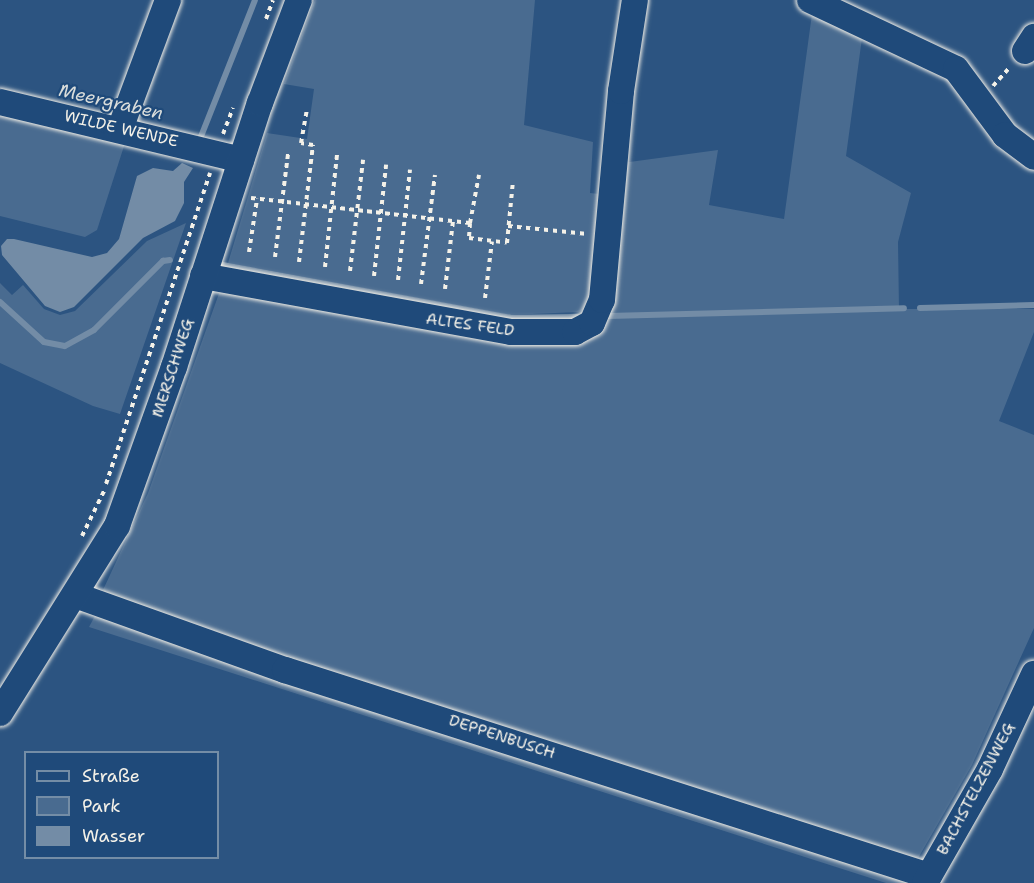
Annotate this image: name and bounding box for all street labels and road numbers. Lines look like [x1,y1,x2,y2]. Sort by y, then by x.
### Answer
street label: WILDE WENDE [62,107,180,151]
street label: ALTES FELD [425,309,515,341]
street label: MERSCHWEG [148,316,198,420]
street label: DEPPENBUSCH [446,711,558,763]
street label: BACHSTELZENWEG [933,719,1019,859]

